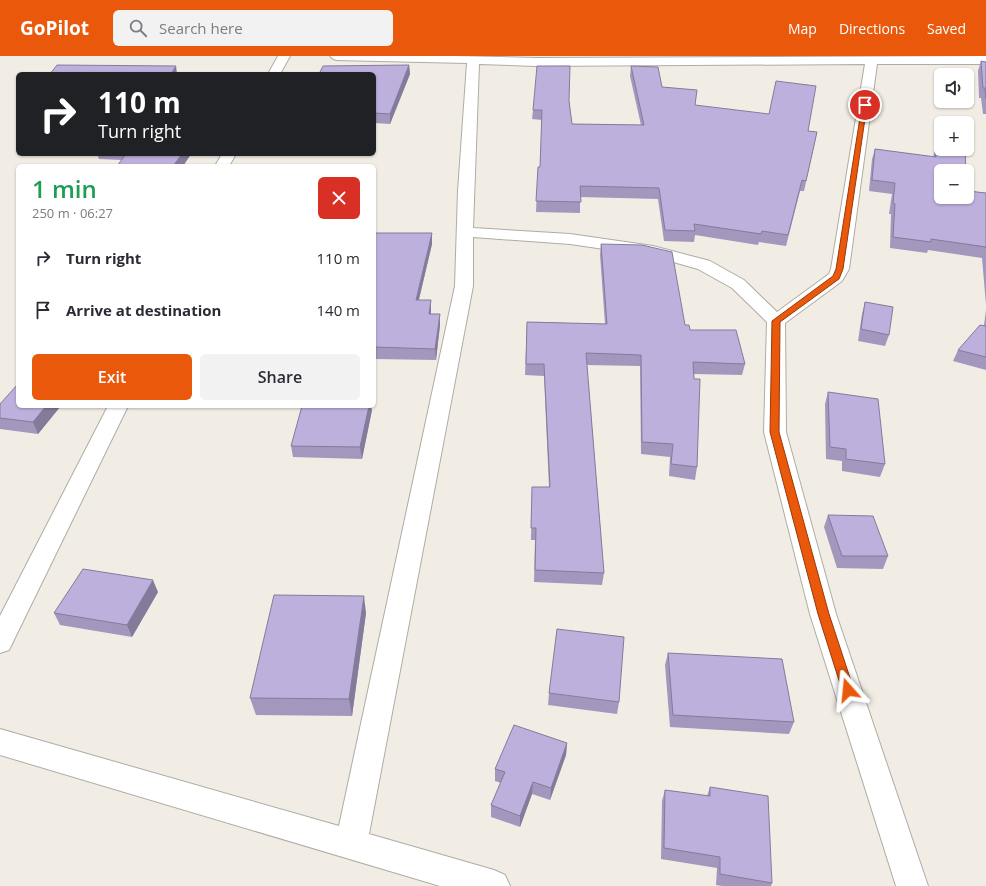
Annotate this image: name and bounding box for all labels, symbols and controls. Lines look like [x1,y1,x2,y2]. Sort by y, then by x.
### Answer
search box [113,10,393,46]
text: GoPilot [20,15,89,41]
icon: search [127,17,149,39]
text: Search here [159,18,243,38]
text: Map [788,19,817,38]
text: Directions [839,19,905,38]
text: Saved [927,19,966,38]
map controls [934,68,974,204]
button: sound [934,68,974,108]
text: 110 m [98,83,181,121]
icon: right [32,88,84,140]
pin [848,88,882,122]
icon: arrive [854,94,876,116]
button: + [934,116,974,156]
text: Turn right [98,119,181,143]
button: − [934,164,974,204]
text: 1 min [32,172,97,205]
button: close [318,177,360,219]
text: 250 m · 06:27 [32,204,113,222]
icon: right [32,247,54,269]
text: Turn right [66,248,141,268]
text: 110 m [316,248,360,268]
icon: arrive [32,299,54,321]
text: Arrive at destination [66,300,221,320]
text: 140 m [316,300,360,320]
button: Exit [32,354,192,400]
button: Share [200,354,360,400]
position arrow [827,669,869,711]

